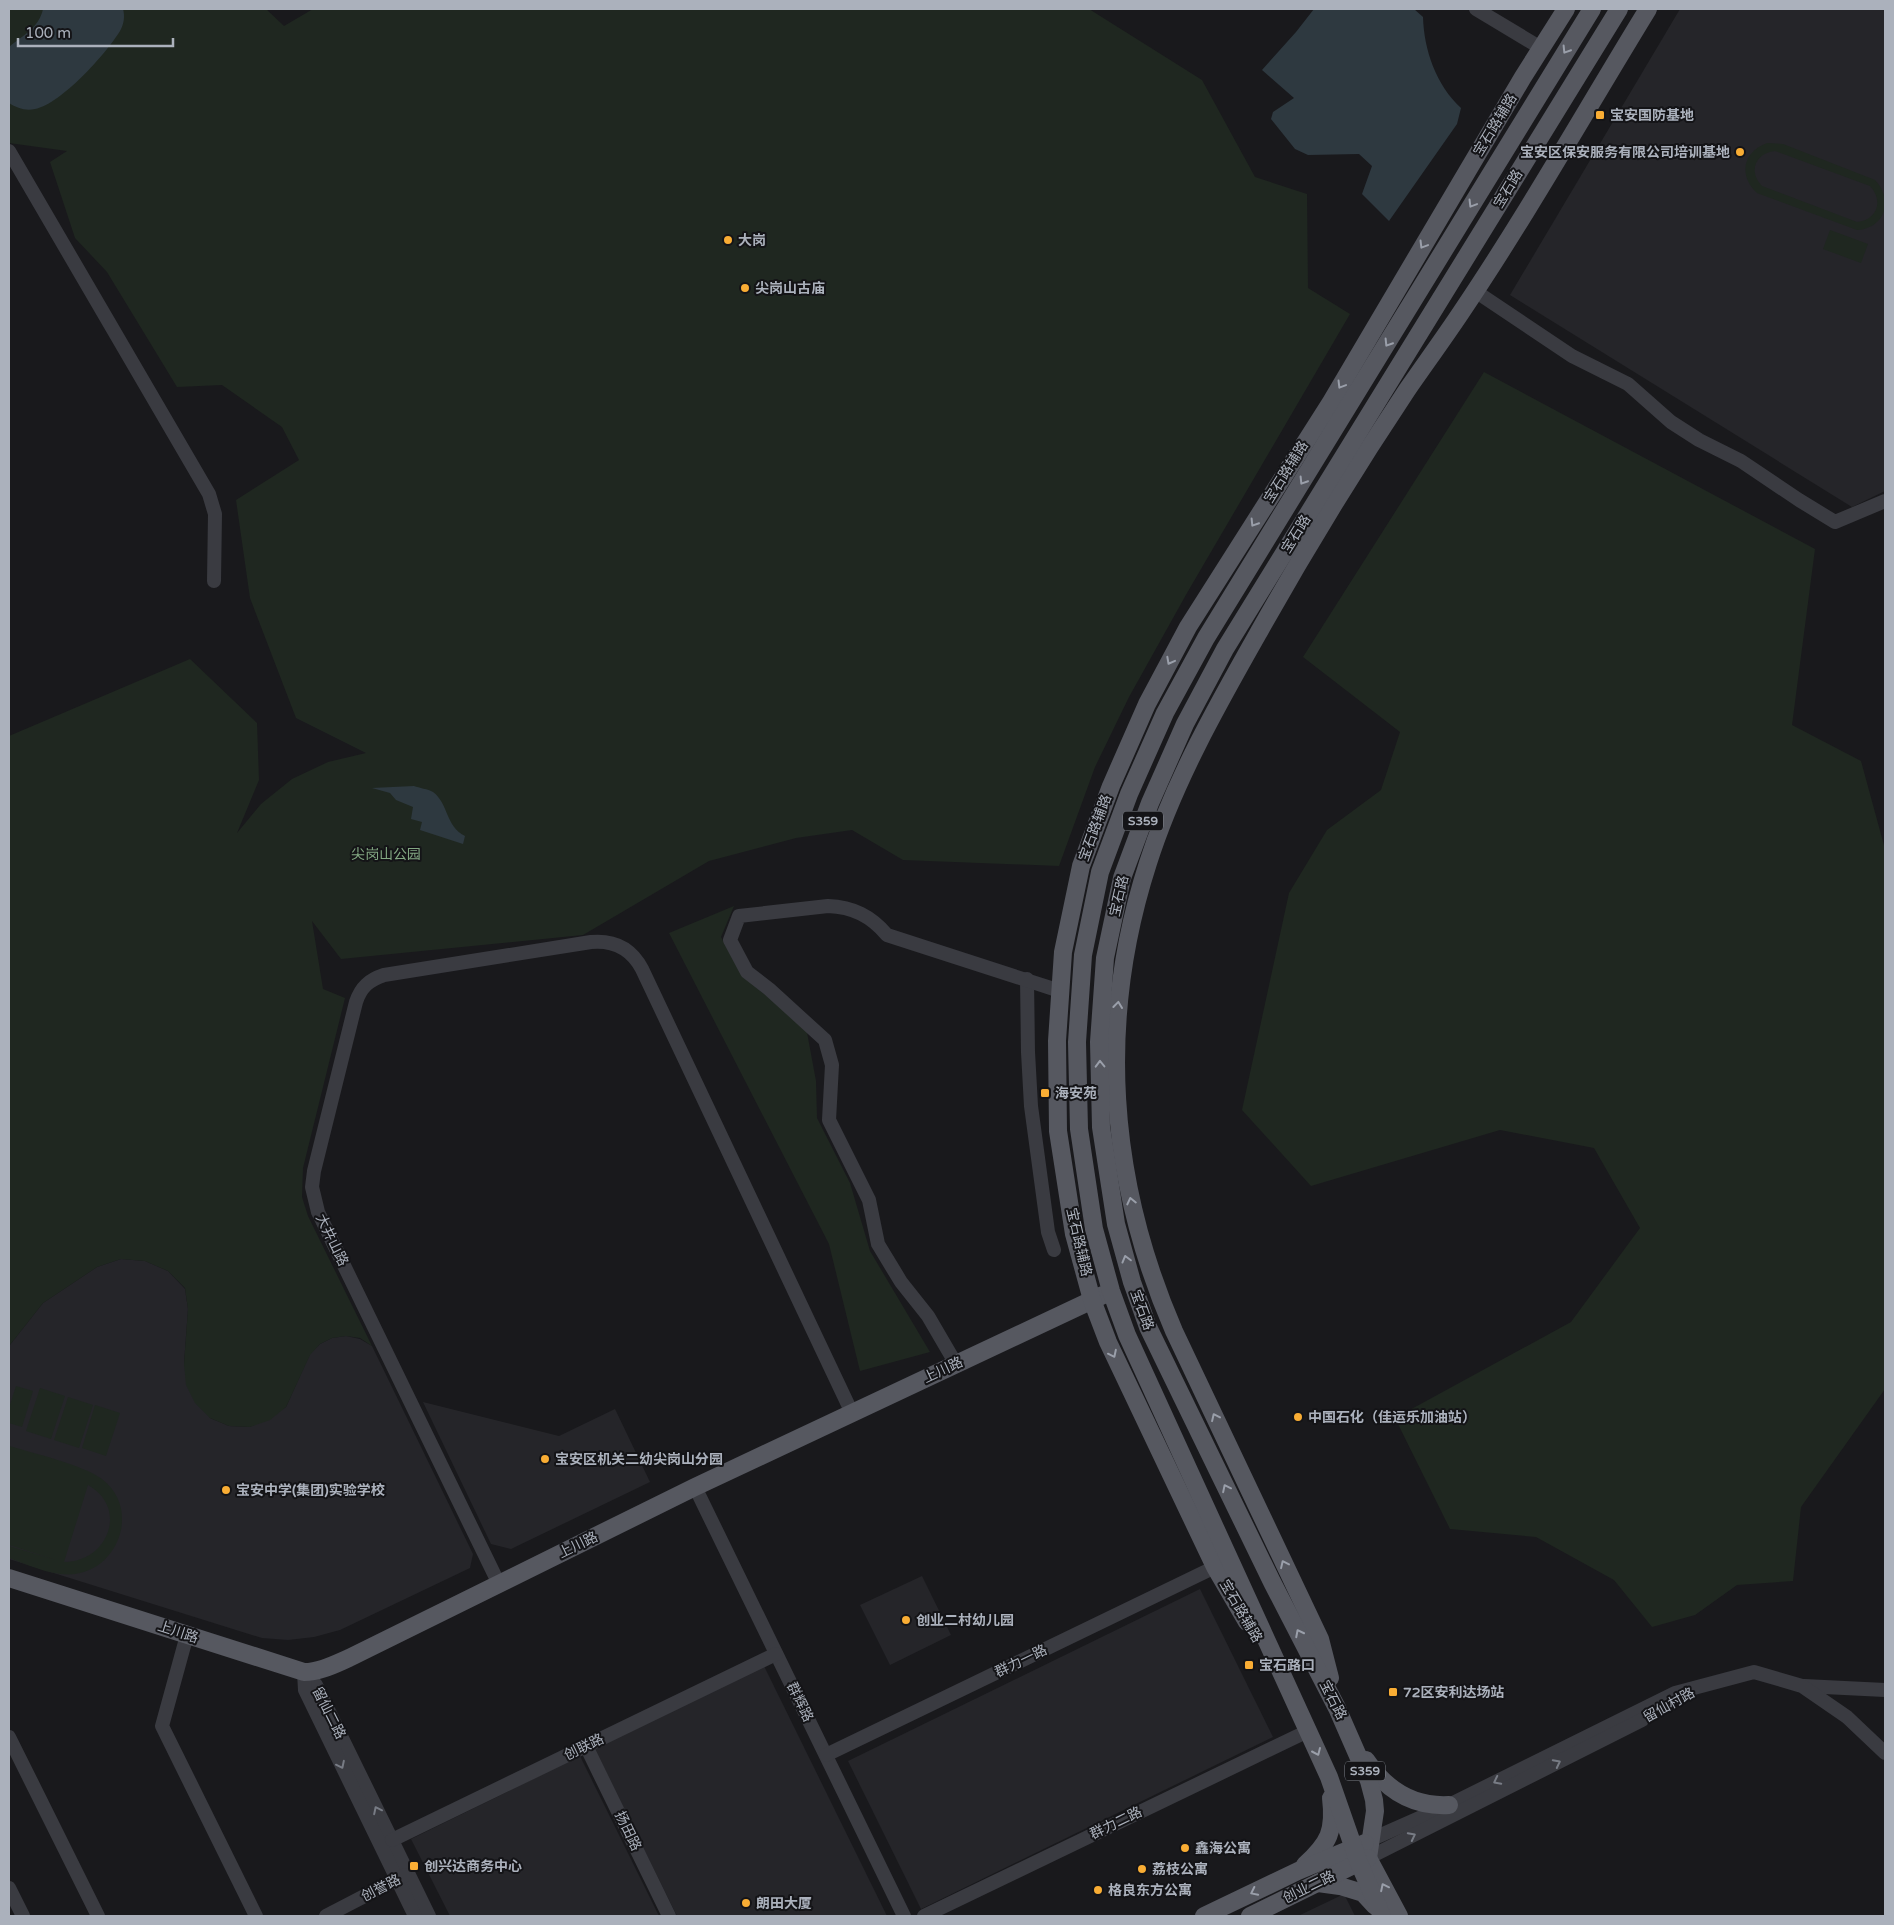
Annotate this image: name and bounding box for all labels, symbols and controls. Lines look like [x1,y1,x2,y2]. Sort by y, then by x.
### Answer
scale bar [18,15,172,47]
text: 100 m [25,24,71,42]
one-way arrow [1563,45,1573,54]
street label: 宝石路辅路 [1470,91,1520,159]
place label: 宝安国防基地 [1610,107,1694,124]
marker: 宝安国防基地 [1594,109,1606,121]
place label: 宝安区保安服务有限公司培训基地 [1520,144,1730,161]
marker: 宝安区保安服务有限公司培训基地 [1734,146,1746,158]
street label: 宝石路 [1490,167,1526,211]
one-way arrow [1469,198,1479,207]
place label: 大岗 [738,232,766,249]
marker: 大岗 [722,234,734,246]
one-way arrow [1420,240,1430,249]
place label: 尖岗山古庙 [755,280,825,297]
marker: 尖岗山古庙 [739,282,751,294]
one-way arrow [1385,337,1394,346]
one-way arrow [1337,380,1347,389]
street label: 宝石路辅路 [1260,438,1312,506]
one-way arrow [1299,475,1309,484]
street label: 宝石路 [1278,512,1314,556]
one-way arrow [1251,517,1260,526]
one-way arrow [1166,656,1176,665]
street label: 宝石路辅路 [1075,792,1115,864]
road number: S359 [1123,811,1163,830]
park label: 尖岗山公园 [351,846,421,863]
street label: 宝石路 [1106,874,1132,918]
one-way arrow [1112,1001,1123,1009]
one-way arrow [1095,1060,1105,1068]
place label: 海安苑 [1055,1085,1097,1102]
marker: 海安苑 [1039,1087,1051,1099]
one-way arrow [1126,1197,1137,1206]
street label: 宝石路辅路 [1063,1206,1095,1278]
street label: 大井山路 [312,1211,352,1269]
one-way arrow [1121,1255,1132,1264]
street label: 宝石路 [1127,1287,1157,1333]
one-way arrow [1107,1349,1118,1358]
street label: 上川路 [920,1353,966,1387]
place label: 中国石化（佳运乐加油站） [1308,1409,1476,1426]
marker: 中国石化（佳运乐加油站） [1292,1411,1304,1423]
one-way arrow [1210,1413,1221,1422]
place label: 宝安区机关二幼尖岗山分园 [555,1451,723,1468]
marker: 宝安区机关二幼尖岗山分园 [539,1453,551,1465]
place label: 宝安中学(集团)实验学校 [236,1482,385,1499]
marker: 宝安中学(集团)实验学校 [220,1484,232,1496]
one-way arrow [1222,1484,1232,1493]
street label: 上川路 [555,1528,601,1562]
one-way arrow [1280,1560,1291,1569]
street label: 宝石路辅路 [1216,1576,1266,1646]
place label: 创业二村幼儿园 [916,1612,1014,1629]
marker: 创业二村幼儿园 [900,1614,912,1626]
street label: 上川路 [155,1617,201,1647]
one-way arrow [1295,1630,1305,1639]
street label: 群力一路 [992,1641,1050,1681]
place label: 宝石路口 [1259,1657,1315,1674]
marker: 宝石路口 [1243,1659,1255,1671]
street label: 宝石路 [1316,1677,1350,1723]
street label: 群辉路 [783,1679,817,1725]
street label: 留仙二路 [309,1684,349,1742]
place label: 72区安利达场站 [1403,1684,1505,1701]
street label: 留仙村路 [1640,1684,1698,1726]
marker: 72区安利达场站 [1387,1686,1399,1698]
street label: 创联路 [561,1730,607,1764]
one-way arrow [1311,1747,1322,1756]
one-way arrow [1552,1759,1561,1769]
one-way arrow [335,1760,345,1769]
road number: S359 [1345,1762,1385,1780]
one-way arrow [1493,1775,1502,1785]
street label: 群力二路 [1087,1803,1145,1843]
one-way arrow [373,1806,383,1815]
street label: 扬田路 [611,1808,645,1854]
one-way arrow [1407,1832,1416,1842]
place label: 鑫海公寓 [1195,1840,1251,1857]
marker: 鑫海公寓 [1179,1842,1191,1854]
place label: 创兴达商务中心 [424,1858,522,1875]
marker: 创兴达商务中心 [408,1860,420,1872]
place label: 荔枝公寓 [1152,1861,1208,1878]
marker: 荔枝公寓 [1136,1863,1148,1875]
street label: 创业二路 [1280,1867,1338,1907]
street label: 创誉路 [358,1871,404,1905]
place label: 格良东方公寓 [1108,1882,1192,1899]
one-way arrow [1380,1883,1391,1892]
marker: 格良东方公寓 [1092,1884,1104,1896]
one-way arrow [1250,1886,1259,1896]
place label: 朗田大厦 [756,1895,812,1912]
marker: 朗田大厦 [740,1897,752,1909]

